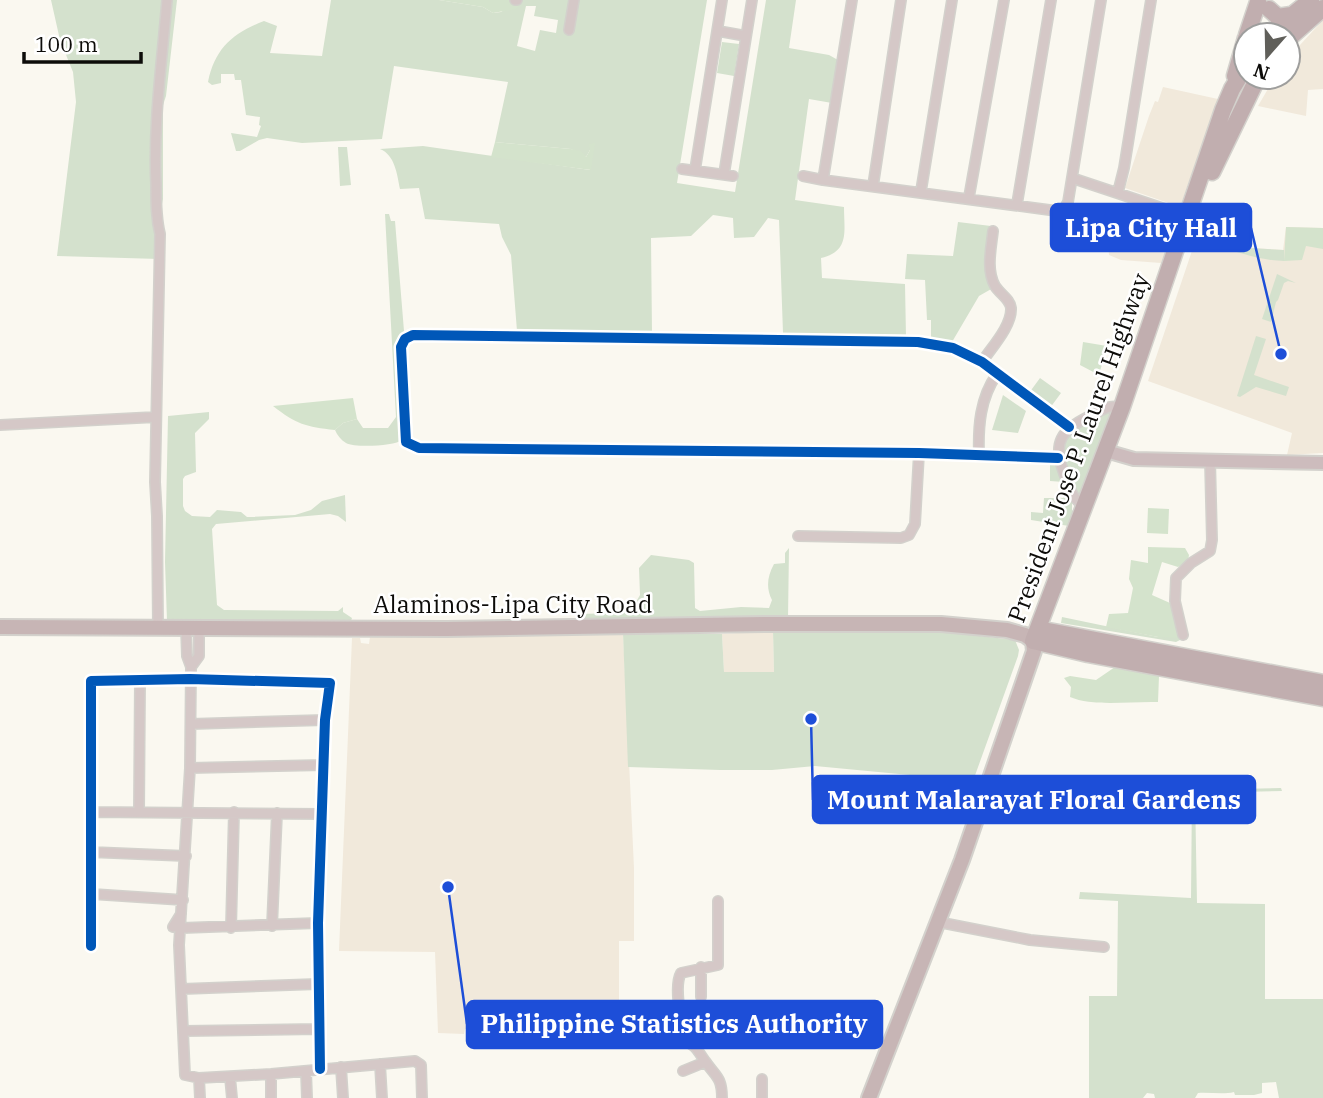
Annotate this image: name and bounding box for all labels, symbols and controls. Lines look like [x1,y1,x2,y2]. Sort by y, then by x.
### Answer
scale bar [24,21,142,65]
north arrow [1232,21,1302,91]
text: 100 m [35,30,98,58]
text: N [1250,58,1272,86]
callout: Lipa City Hall [1051,204,1251,251]
text: Lipa City Hall [1065,210,1237,244]
street label: President Jose P. Laurel Highway [1000,268,1156,627]
street label: Alaminos-Lipa City Road [373,588,653,620]
callout: Mount Malarayat Floral Gardens [813,776,1255,823]
text: Mount Malarayat Floral Gardens [827,782,1241,816]
callout: Philippine Statistics Authority [467,1001,882,1048]
text: Philippine Statistics Authority [481,1006,868,1040]

